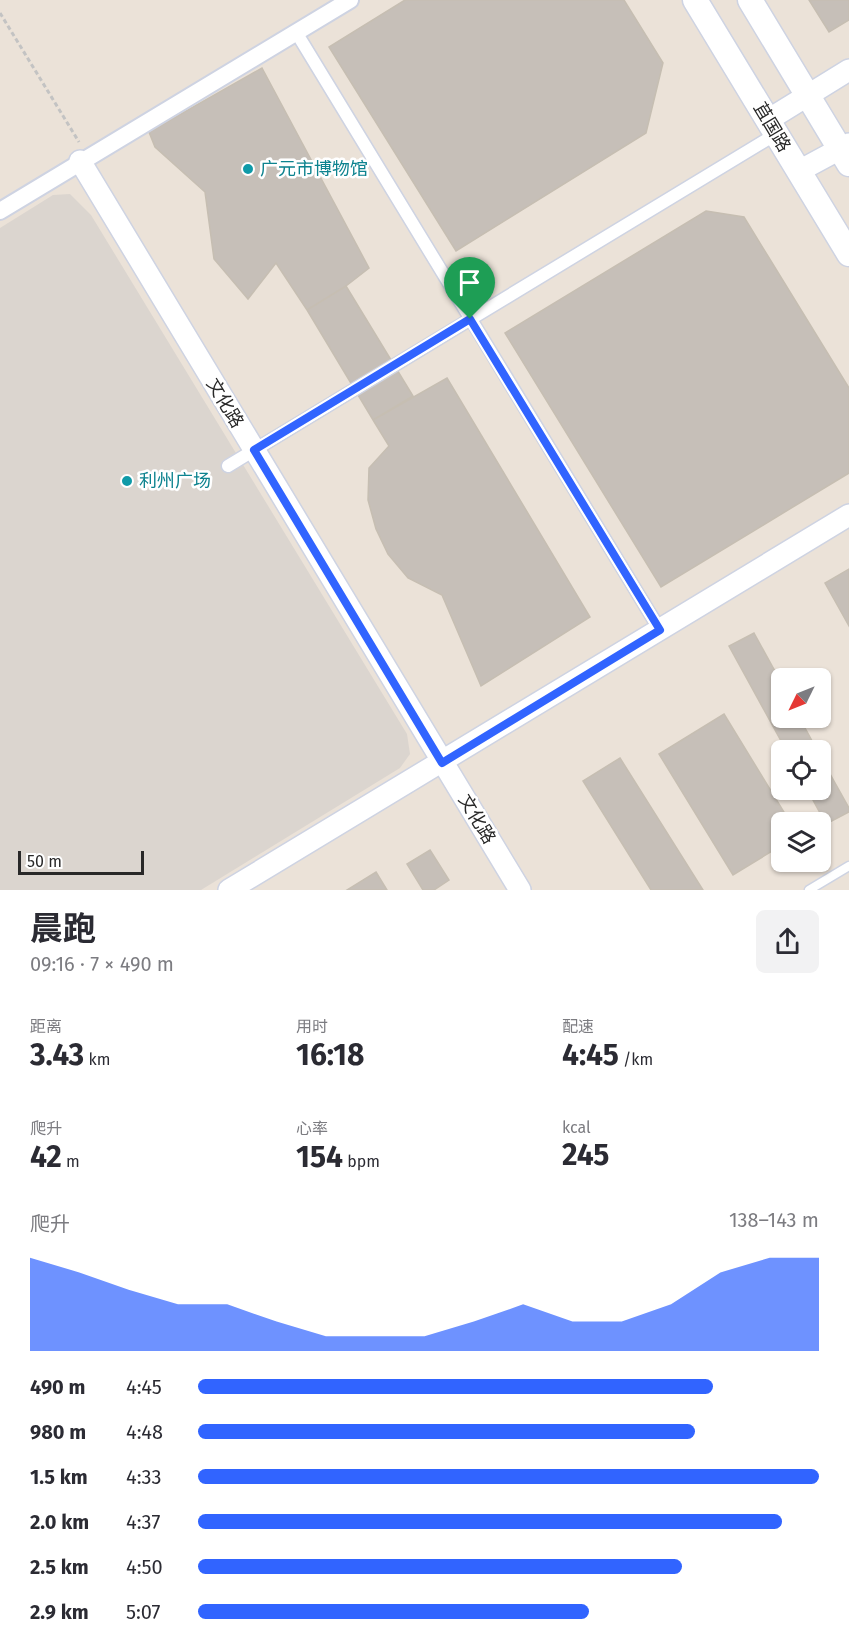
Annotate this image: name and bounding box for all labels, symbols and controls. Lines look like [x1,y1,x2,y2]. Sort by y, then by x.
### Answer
street label: 苴国路 [749,98,795,156]
place label: 广元市博物馆 [260,158,368,180]
marker: 广元市博物馆 [241,162,255,176]
pin [444,257,495,319]
icon: arrive [453,266,486,299]
street label: 文化路 [202,374,248,432]
place label: 利州广场 [139,470,211,492]
marker: 利州广场 [120,474,134,488]
north arrow [771,668,831,728]
map controls [771,668,831,872]
button: locate [771,740,831,800]
street label: 文化路 [454,790,500,848]
button: layers [771,812,831,872]
scale bar [18,848,144,875]
text: 50 m [27,852,62,871]
text: 晨跑 [30,909,96,949]
button: share [756,910,819,973]
text: 09:16 · 7 × 490 m [30,952,174,976]
text: 距离 [30,1017,62,1036]
text: 用时 [296,1017,328,1036]
text: 配速 [562,1017,594,1036]
text: 3.43 [30,1037,84,1073]
text: 16:18 [296,1037,364,1073]
text: 4:45 [562,1037,619,1073]
text: km [84,1050,110,1069]
text: /km [619,1050,653,1069]
text: kcal [562,1118,591,1137]
text: 爬升 [30,1119,62,1138]
text: 心率 [296,1119,328,1138]
text: 245 [562,1137,609,1173]
text: 42 [30,1139,62,1175]
text: 154 [296,1139,343,1175]
text: m [62,1152,80,1171]
text: bpm [343,1152,380,1171]
text: 138–143 m [729,1208,819,1232]
text: 爬升 [30,1212,70,1236]
text: 490 m [30,1375,85,1399]
text: 4:45 [126,1375,162,1399]
text: 980 m [30,1420,86,1444]
text: 4:48 [126,1420,163,1444]
text: 1.5 km [30,1465,88,1489]
text: 4:33 [126,1465,162,1489]
text: 2.0 km [30,1510,89,1534]
text: 4:37 [126,1510,160,1534]
text: 2.5 km [30,1555,89,1579]
text: 4:50 [126,1555,163,1579]
text: 2.9 km [30,1600,89,1624]
text: 5:07 [126,1600,160,1624]

